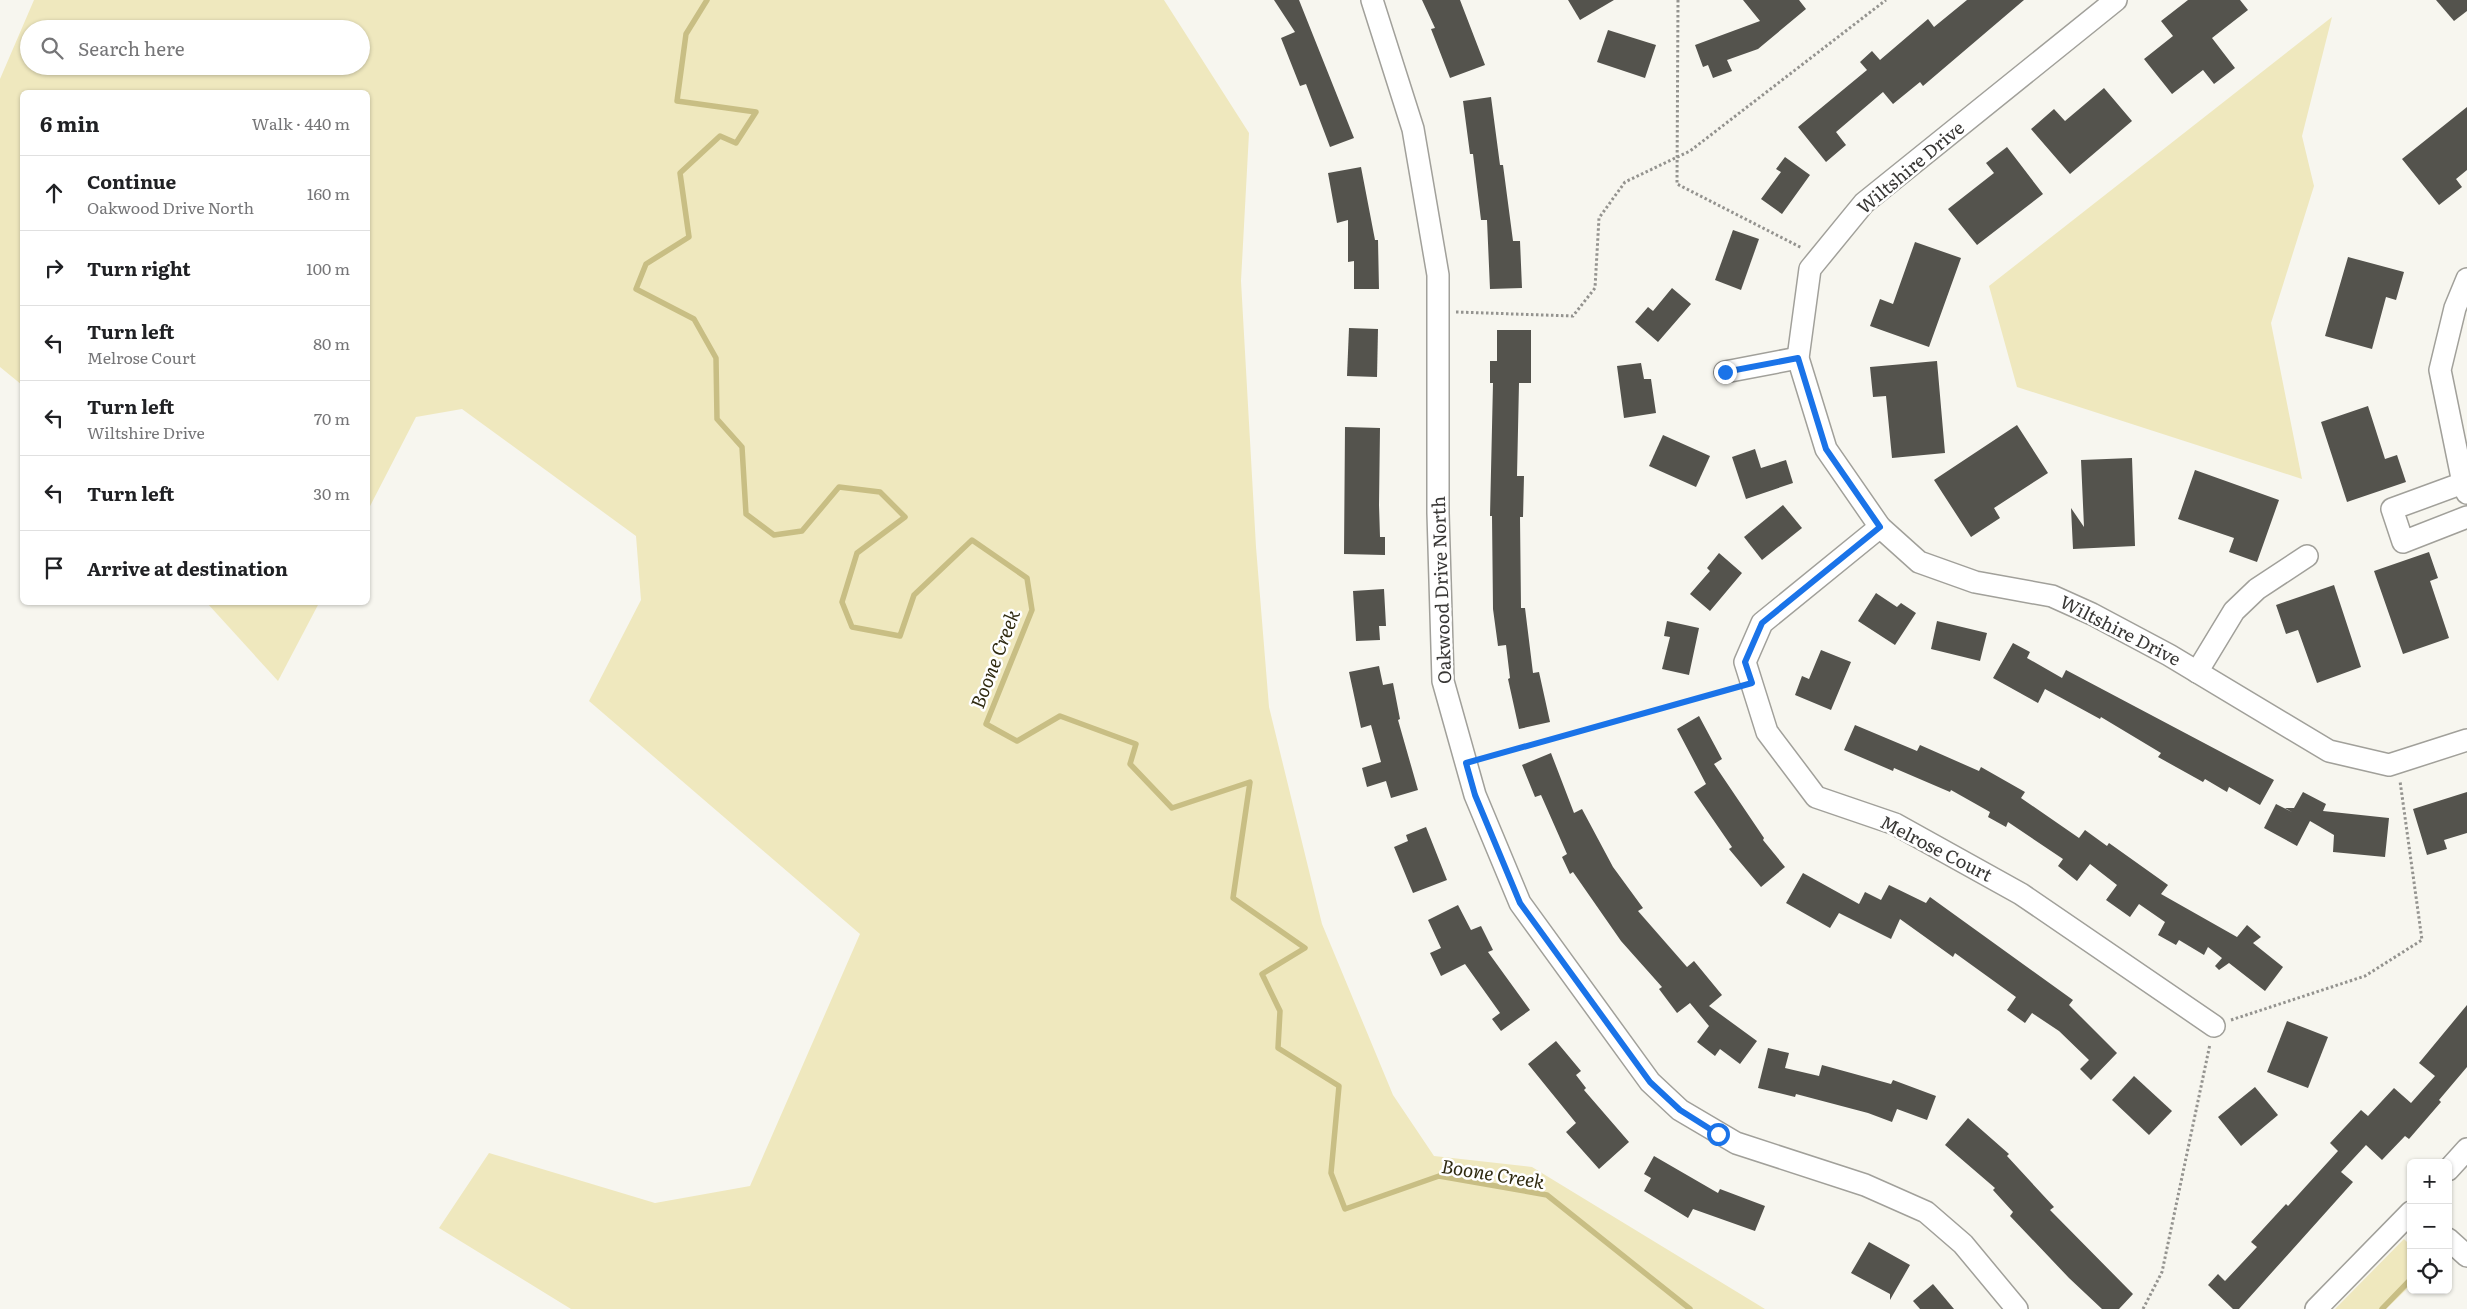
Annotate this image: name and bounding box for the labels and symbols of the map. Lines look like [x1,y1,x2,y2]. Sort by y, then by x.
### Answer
street label: Wiltshire Drive [1851,114,1970,220]
route end [1714,361,1737,384]
street label: Oakwood Drive North [1424,496,1457,685]
street label: Wiltshire Drive [2055,588,2186,672]
water label: Boone Creek [962,605,1026,712]
street label: Melrose Court [1876,808,1998,888]
route start [1707,1123,1730,1146]
water label: Boone Creek [1440,1151,1547,1195]

